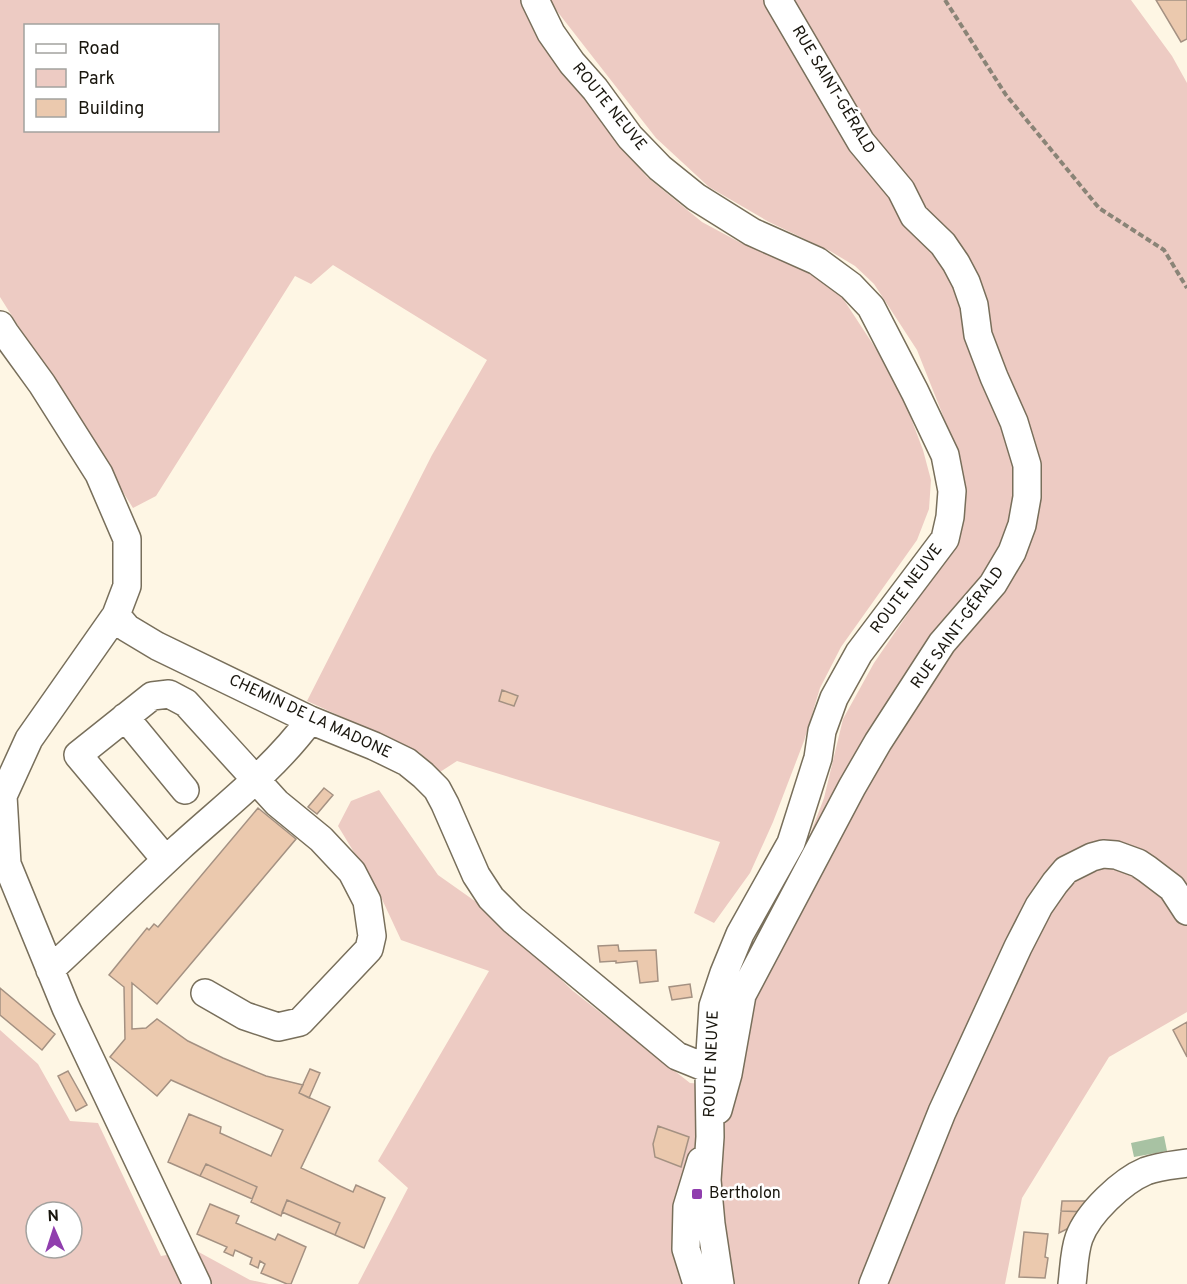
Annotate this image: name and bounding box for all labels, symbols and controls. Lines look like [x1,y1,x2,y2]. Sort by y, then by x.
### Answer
street label: RUE SAINT-GÉRALD [787,21,881,158]
legend [24,24,219,132]
text: Road [78,38,120,61]
street label: ROUTE NEUVE [567,59,651,155]
text: Park [78,68,115,91]
text: Building [78,98,144,121]
street label: ROUTE NEUVE [867,540,947,638]
street label: RUE SAINT-GÉRALD [905,562,1009,693]
street label: CHEMIN DE LA MADONE [226,671,394,763]
street label: ROUTE NEUVE [700,1010,724,1118]
place label: Bertholon [709,1184,781,1204]
marker: Bertholon [690,1187,704,1201]
north arrow [24,1200,84,1260]
text: N [47,1207,60,1227]

